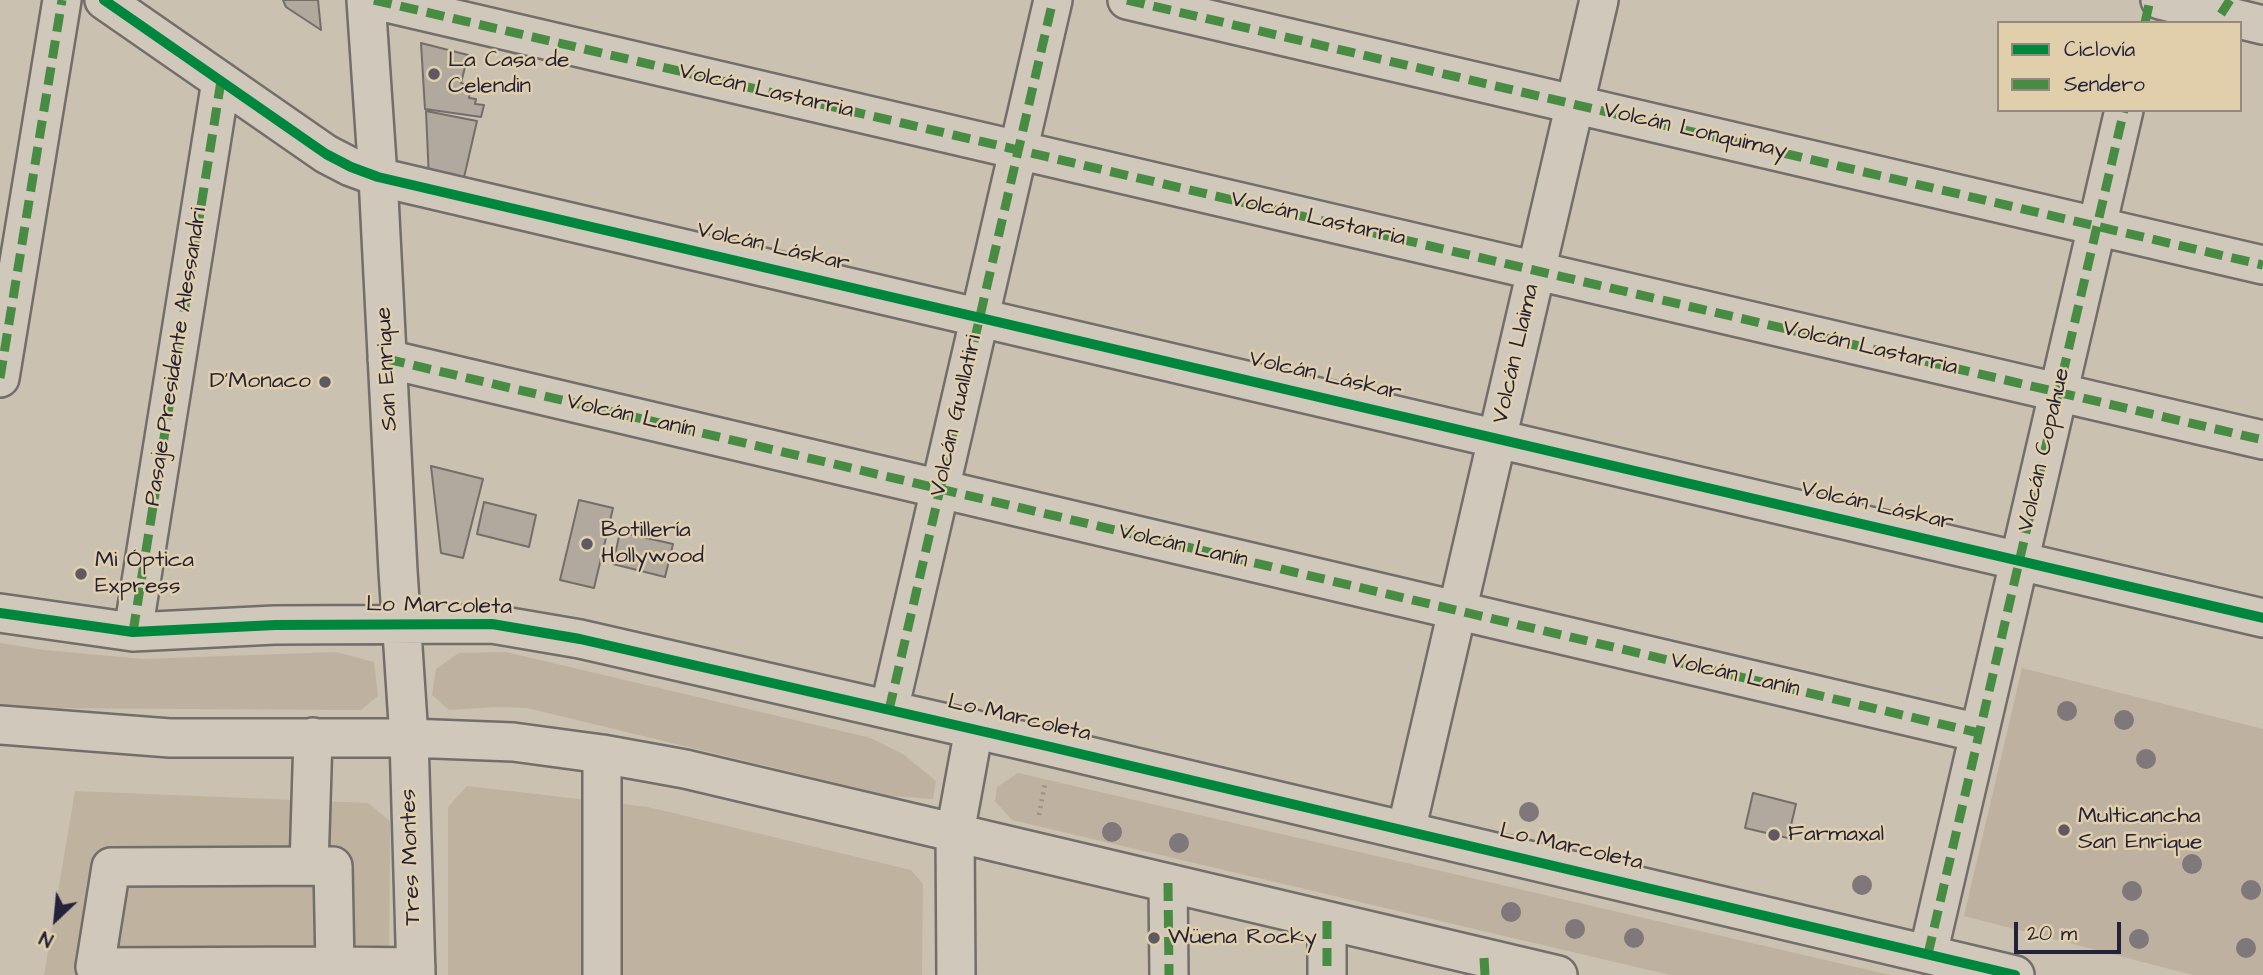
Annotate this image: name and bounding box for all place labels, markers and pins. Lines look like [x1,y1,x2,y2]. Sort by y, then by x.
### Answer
place label: La Casa de Celendin [448,47,570,101]
marker: La Casa de Celendin [426,66,442,82]
place label: D'Monaco [210,368,311,396]
marker: D'Monaco [317,374,333,390]
place label: Botillería Hollywood [601,517,704,571]
marker: Botillería Hollywood [579,536,595,552]
place label: Mi Óptica Express [95,547,194,601]
marker: Mi Óptica Express [73,566,89,582]
place label: Multicancha San Enrique [2078,803,2202,857]
place label: Farmaxal [1788,821,1884,849]
marker: Multicancha San Enrique [2056,822,2072,838]
marker: Farmaxal [1766,827,1782,843]
place label: Wüena Rocky [1168,924,1317,952]
marker: Wüena Rocky [1146,930,1162,946]

